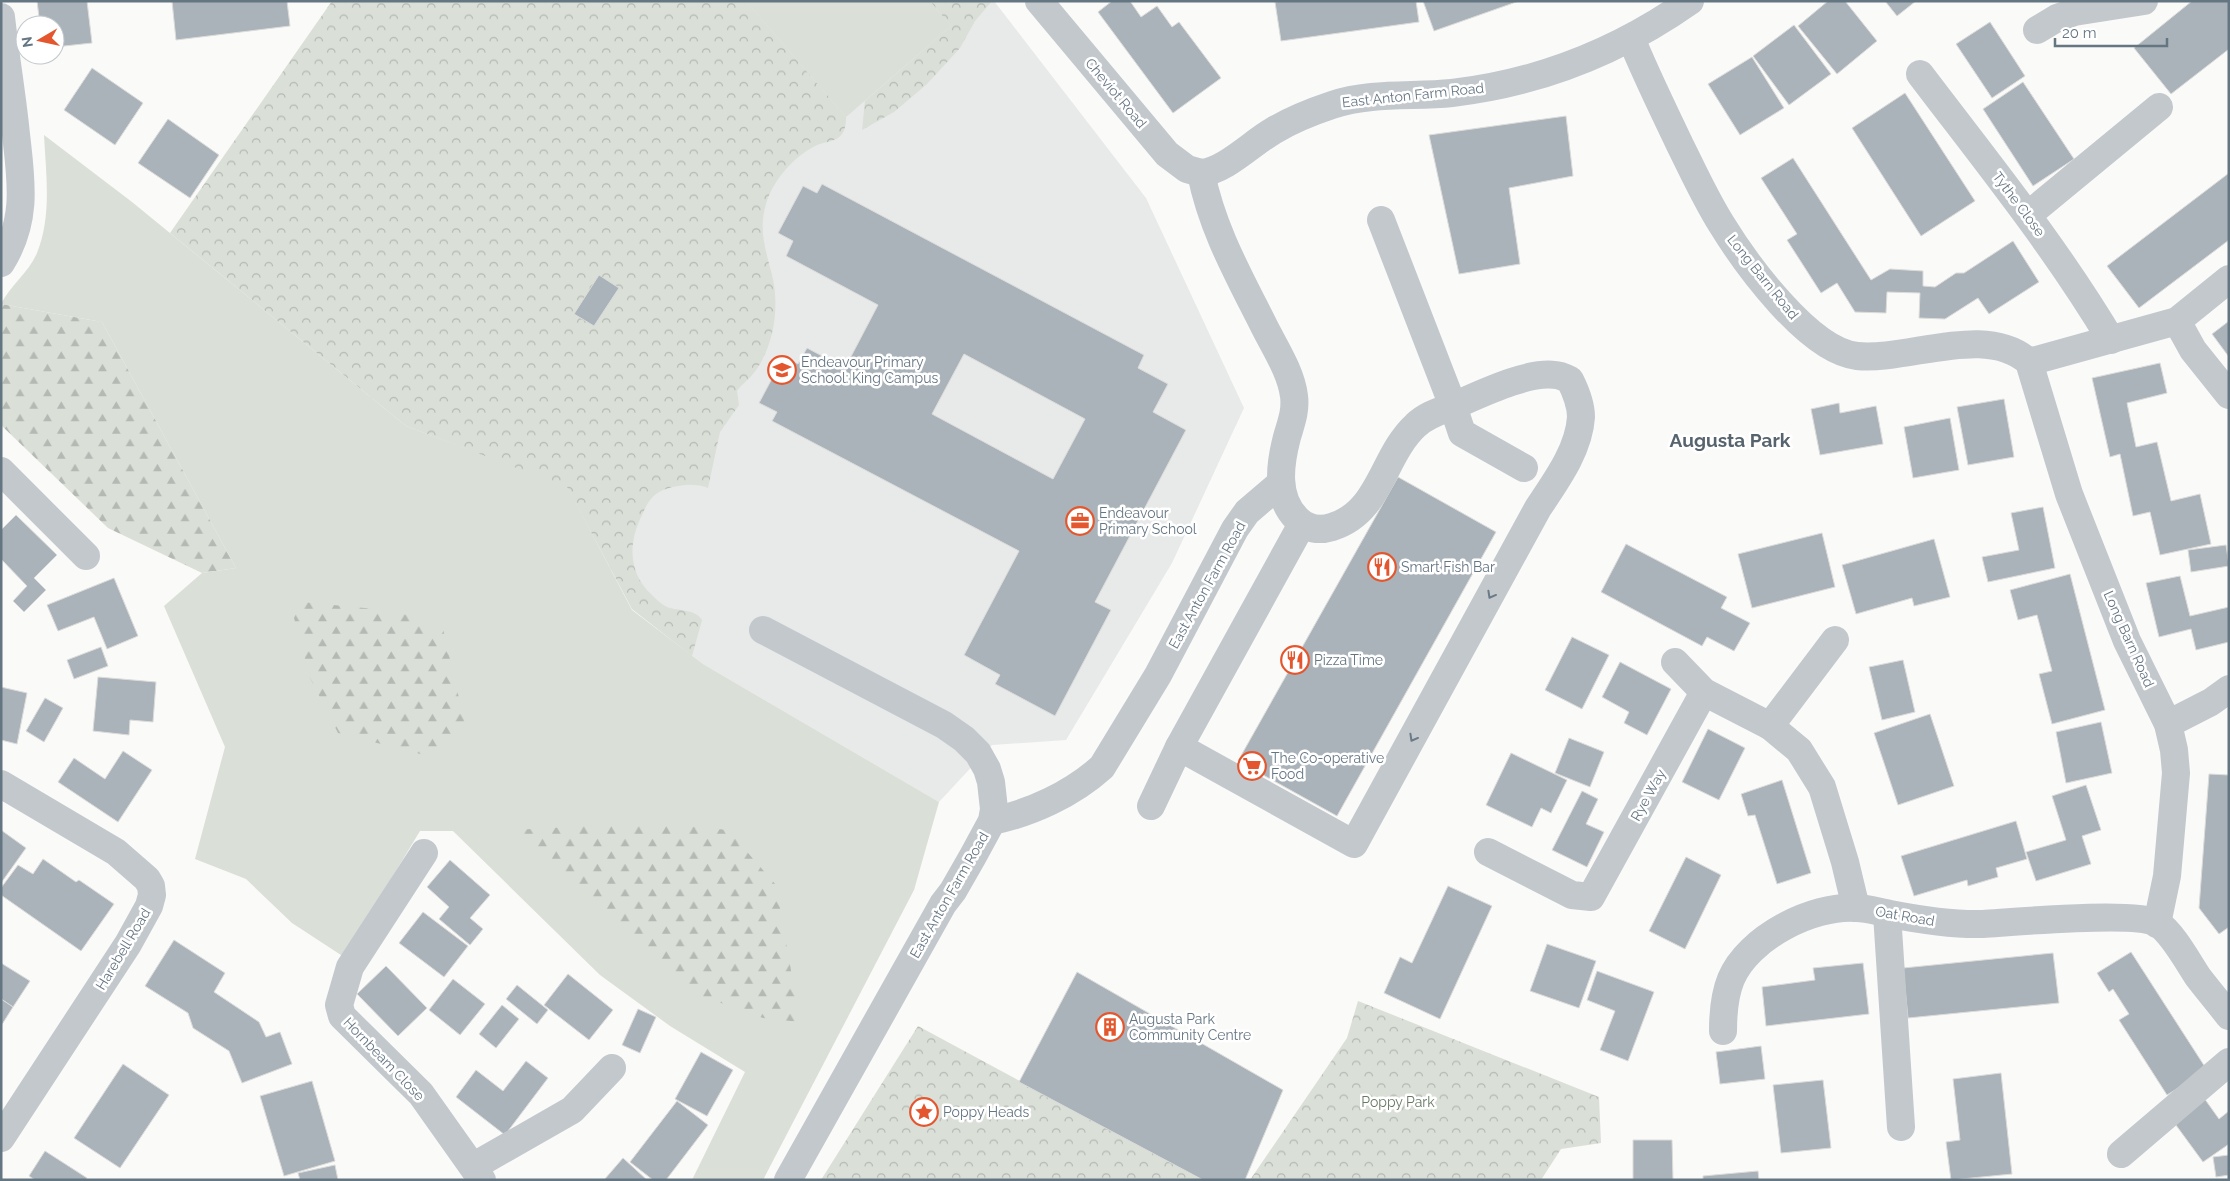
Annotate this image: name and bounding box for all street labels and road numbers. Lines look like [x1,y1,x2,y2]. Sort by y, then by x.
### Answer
street label: Cheviot Road [1082,55,1150,131]
street label: East Anton Farm Road [1341,80,1485,110]
street label: Tythe Close [1990,169,2048,239]
street label: Long Barn Road [1724,232,1802,322]
street label: East Anton Farm Road [1165,519,1249,651]
street label: Long Barn Road [2101,588,2157,690]
street label: Rye Way [1627,766,1669,824]
street label: East Anton Farm Road [906,829,992,961]
street label: Oat Road [1874,903,1936,929]
street label: Harebell Road [92,905,154,993]
street label: Hornbeam Close [340,1014,428,1104]

